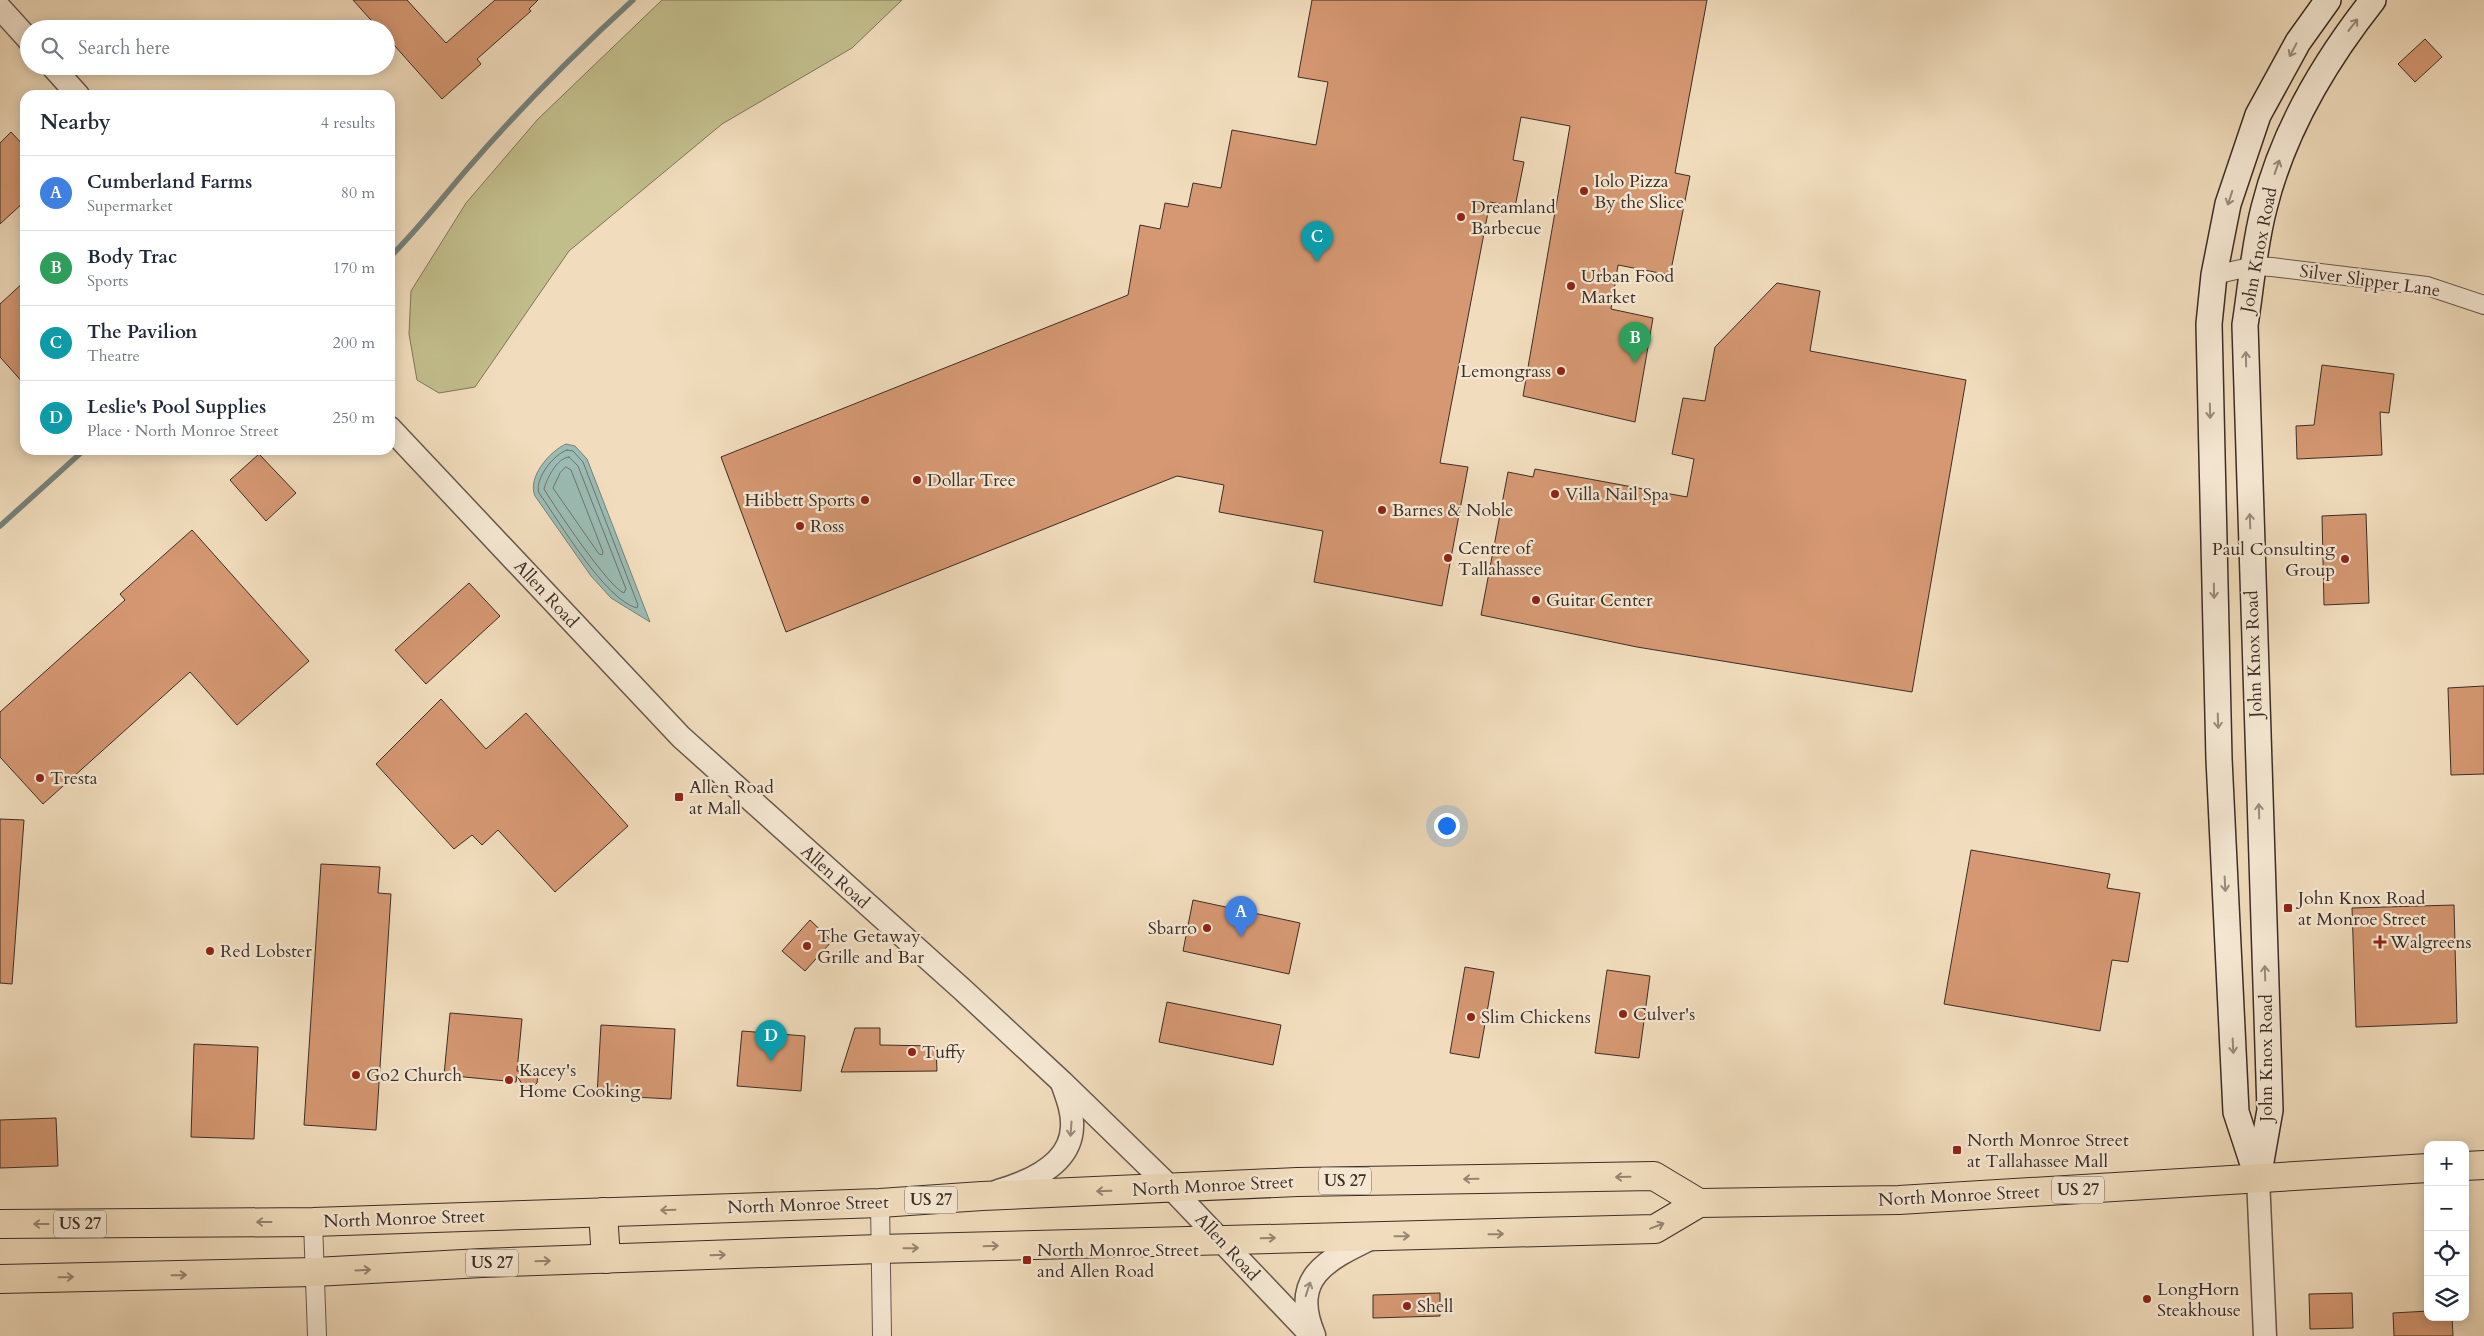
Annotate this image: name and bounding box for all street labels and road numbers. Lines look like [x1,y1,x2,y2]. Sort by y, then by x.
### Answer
street label: John Knox Road [2234,185,2284,318]
street label: Silver Slipper Lane [2298,259,2442,303]
street label: Allen Road [508,554,584,634]
street label: John Knox Road [2239,589,2269,721]
street label: Allen Road [795,839,875,915]
street label: John Knox Road [2254,994,2279,1125]
road number: US 27 [1319,1168,1371,1194]
street label: North Monroe Street [1132,1169,1295,1203]
road number: US 27 [2052,1176,2104,1204]
street label: North Monroe Street [1878,1179,2041,1213]
road number: US 27 [905,1186,957,1214]
street label: North Monroe Street [727,1190,889,1220]
street label: North Monroe Street [323,1204,485,1234]
street label: Allen Road [1189,1207,1265,1287]
road number: US 27 [54,1210,106,1238]
road number: US 27 [466,1250,518,1276]

